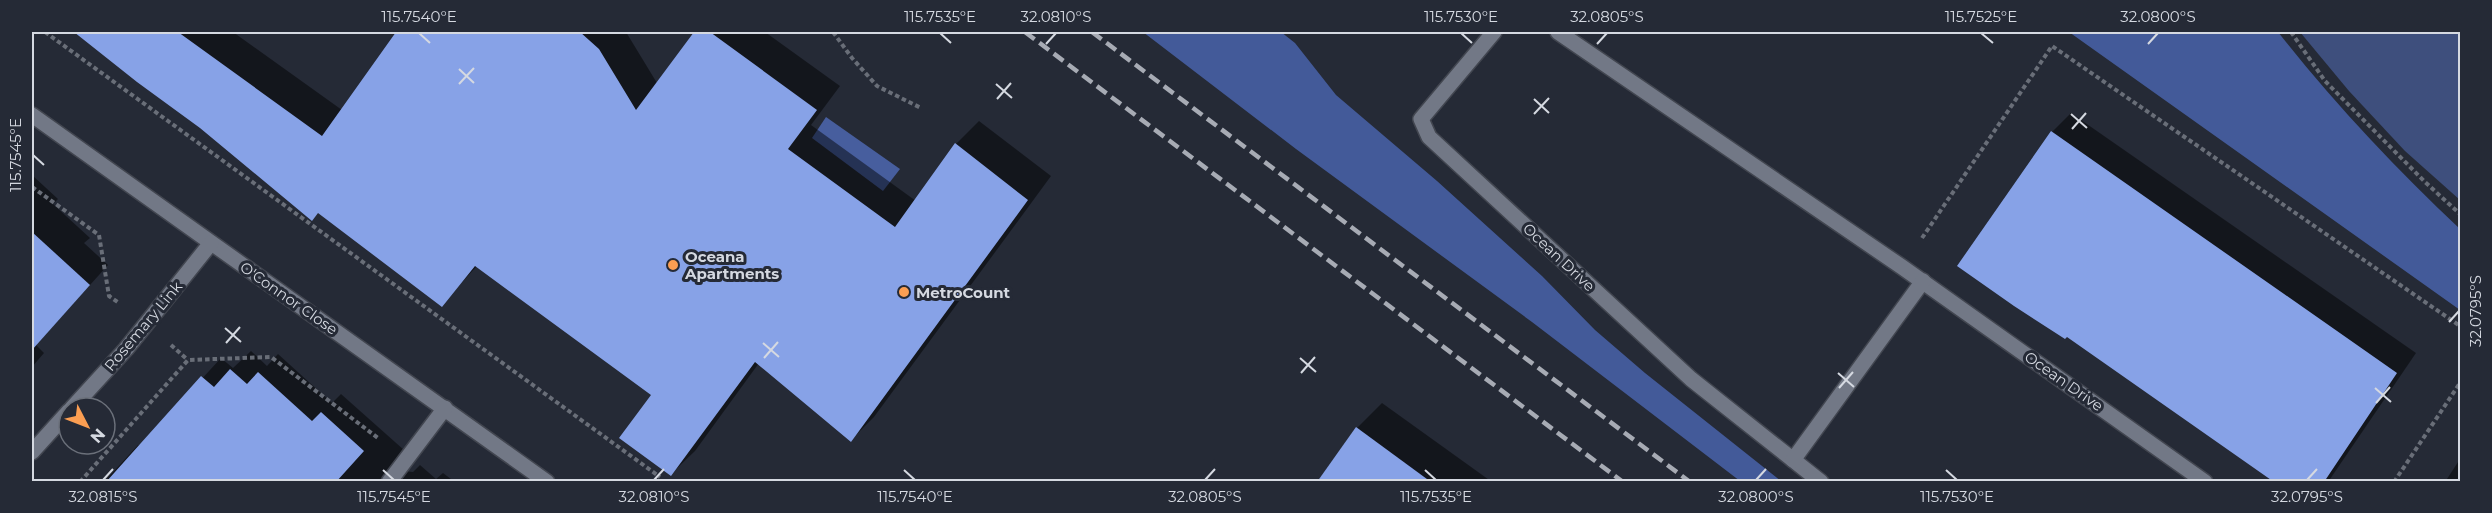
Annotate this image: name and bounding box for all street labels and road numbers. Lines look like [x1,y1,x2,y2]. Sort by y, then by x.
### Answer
street label: Ocean Drive [1519,219,1599,295]
street label: O'Connor Close [236,257,342,339]
street label: Rosemary Link [100,277,186,375]
street label: Ocean Drive [2021,347,2107,415]

